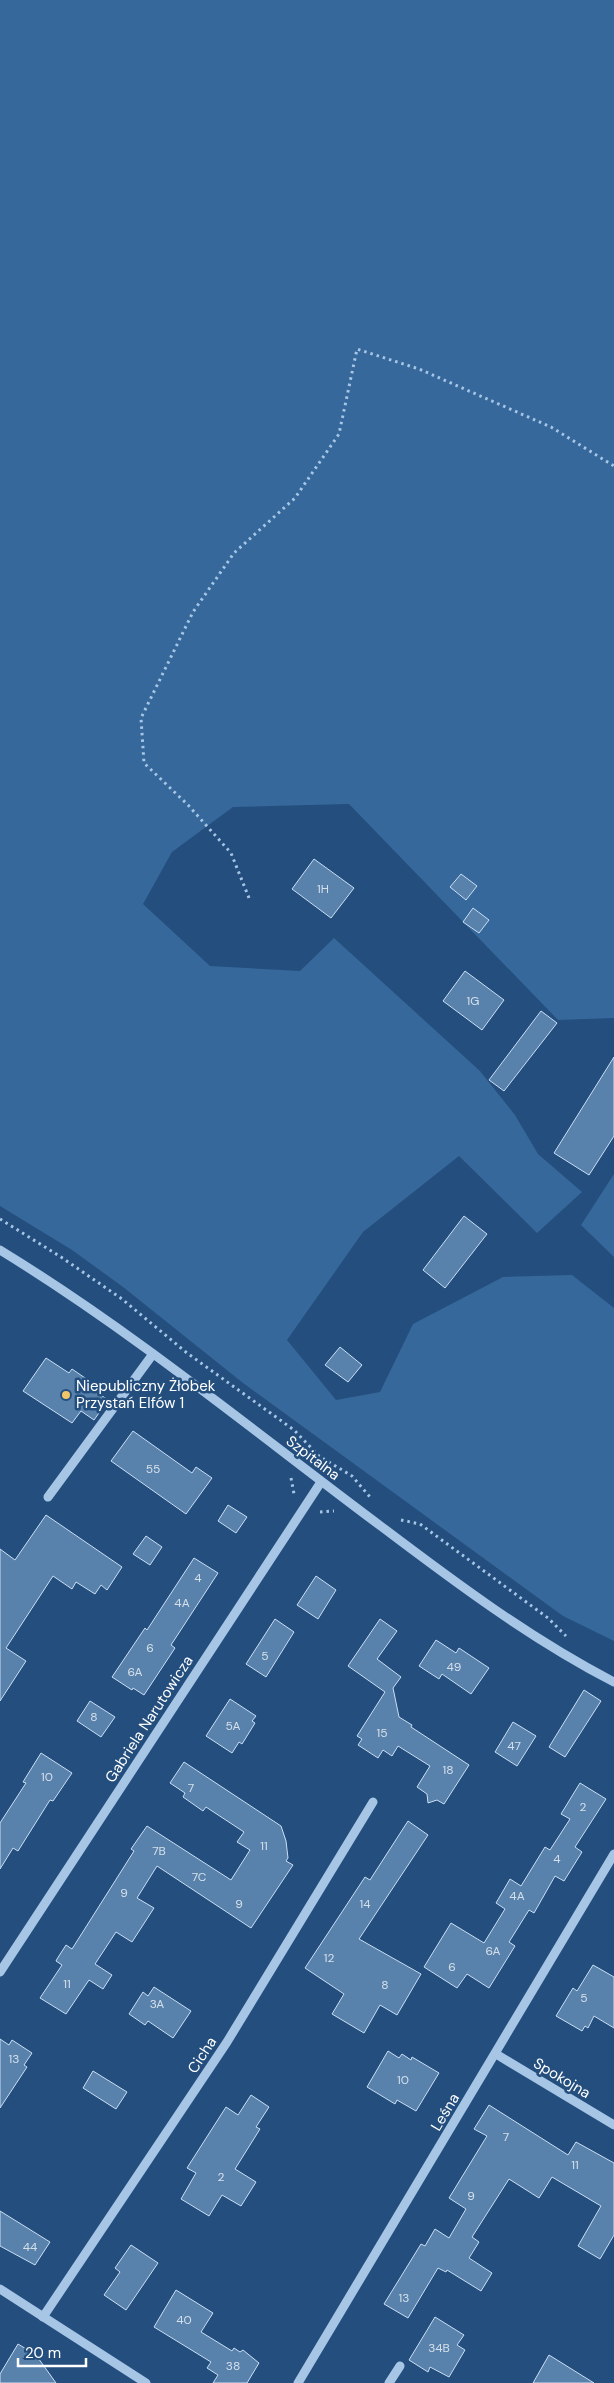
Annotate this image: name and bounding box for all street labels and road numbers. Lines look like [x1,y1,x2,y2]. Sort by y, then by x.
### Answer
street label: Szpitalna [282,1431,344,1485]
street label: Gabriela Narutowicza [100,1652,198,1786]
street label: Cicha [183,2033,221,2077]
street label: Spokojna [530,2053,594,2103]
street label: Leśna [426,2090,464,2134]

